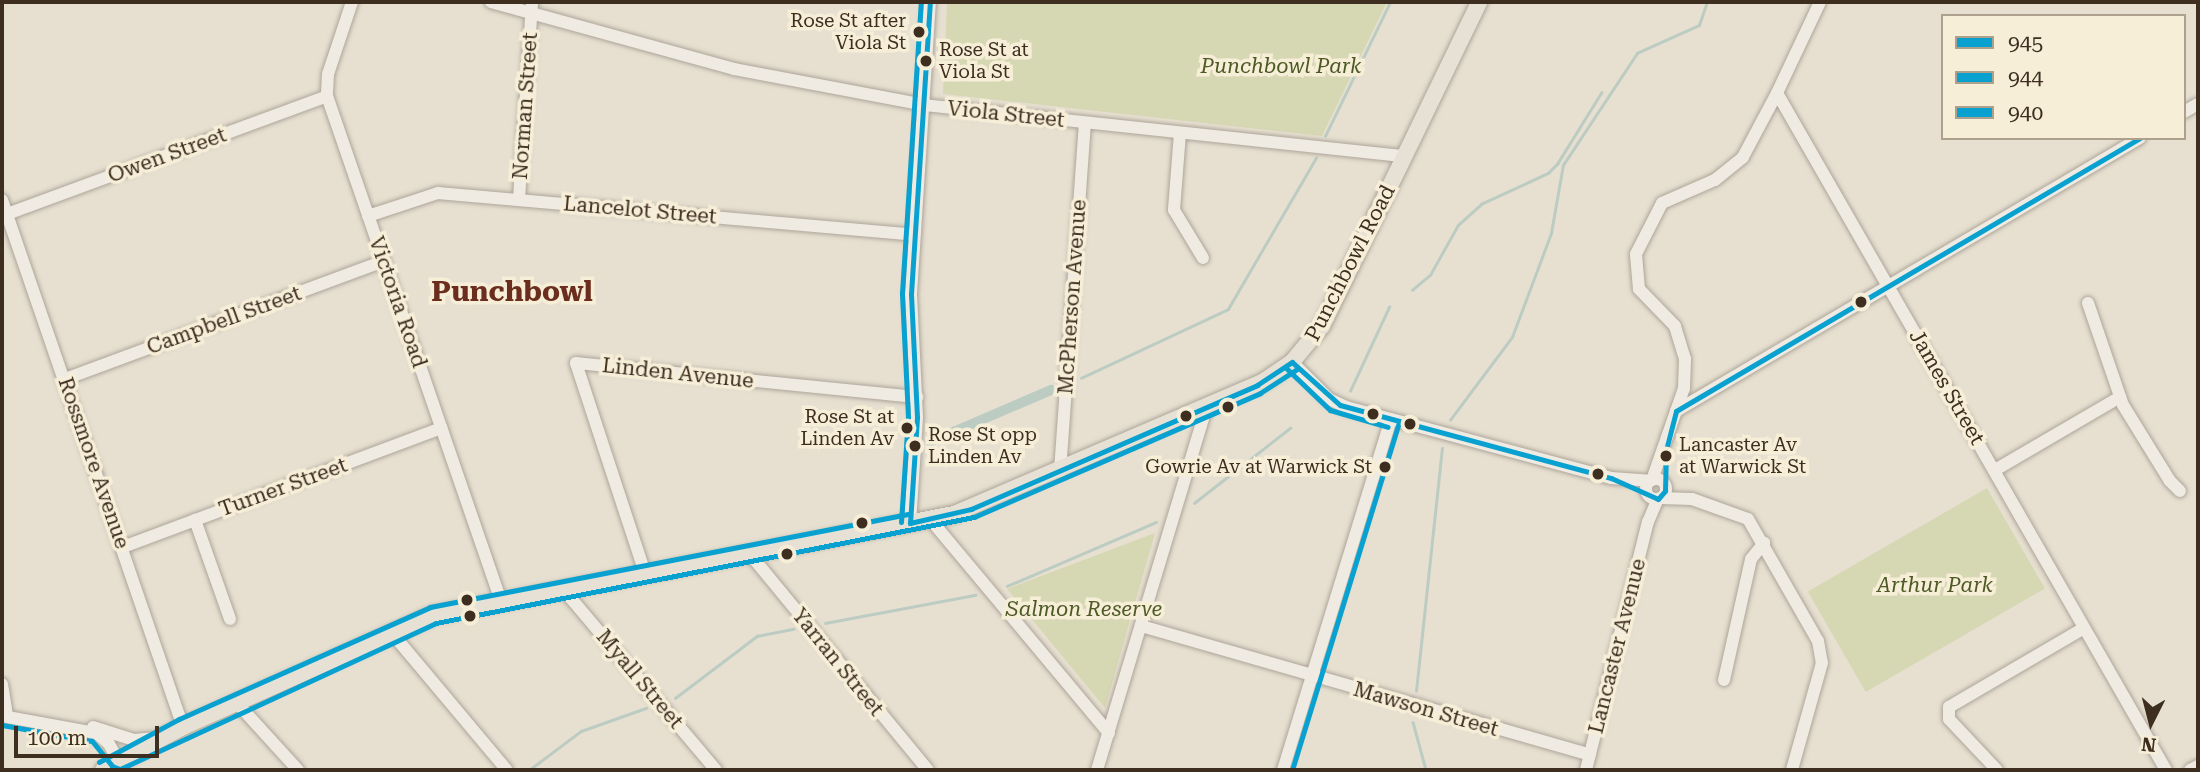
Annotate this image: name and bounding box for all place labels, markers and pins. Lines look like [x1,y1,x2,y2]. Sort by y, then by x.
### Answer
place label: Rose St after Viola St [790,10,906,54]
marker: Rose St after Viola St [912,25,926,39]
place label: Rose St at Viola St [939,39,1029,83]
marker: Rose St at Viola St [919,54,933,68]
unlabelled marker [1854,295,1868,309]
unlabelled marker [1221,400,1235,414]
place label: Rose St at Linden Av [801,406,894,450]
unlabelled marker [1366,407,1380,421]
unlabelled marker [1179,409,1193,423]
unlabelled marker [1403,417,1417,431]
marker: Rose St at Linden Av [900,421,914,435]
place label: Rose St opp Linden Av [928,424,1037,468]
place label: Lancaster Av at Warwick St [1679,434,1806,478]
marker: Rose St opp Linden Av [908,439,922,453]
marker: Lancaster Av at Warwick St [1659,449,1673,463]
place label: Gowrie Av at Warwick St [1145,456,1372,478]
marker: Gowrie Av at Warwick St [1378,460,1392,474]
unlabelled marker [1591,467,1605,481]
unlabelled marker [855,516,869,530]
unlabelled marker [780,547,794,561]
unlabelled marker [460,593,474,607]
unlabelled marker [463,609,477,623]

